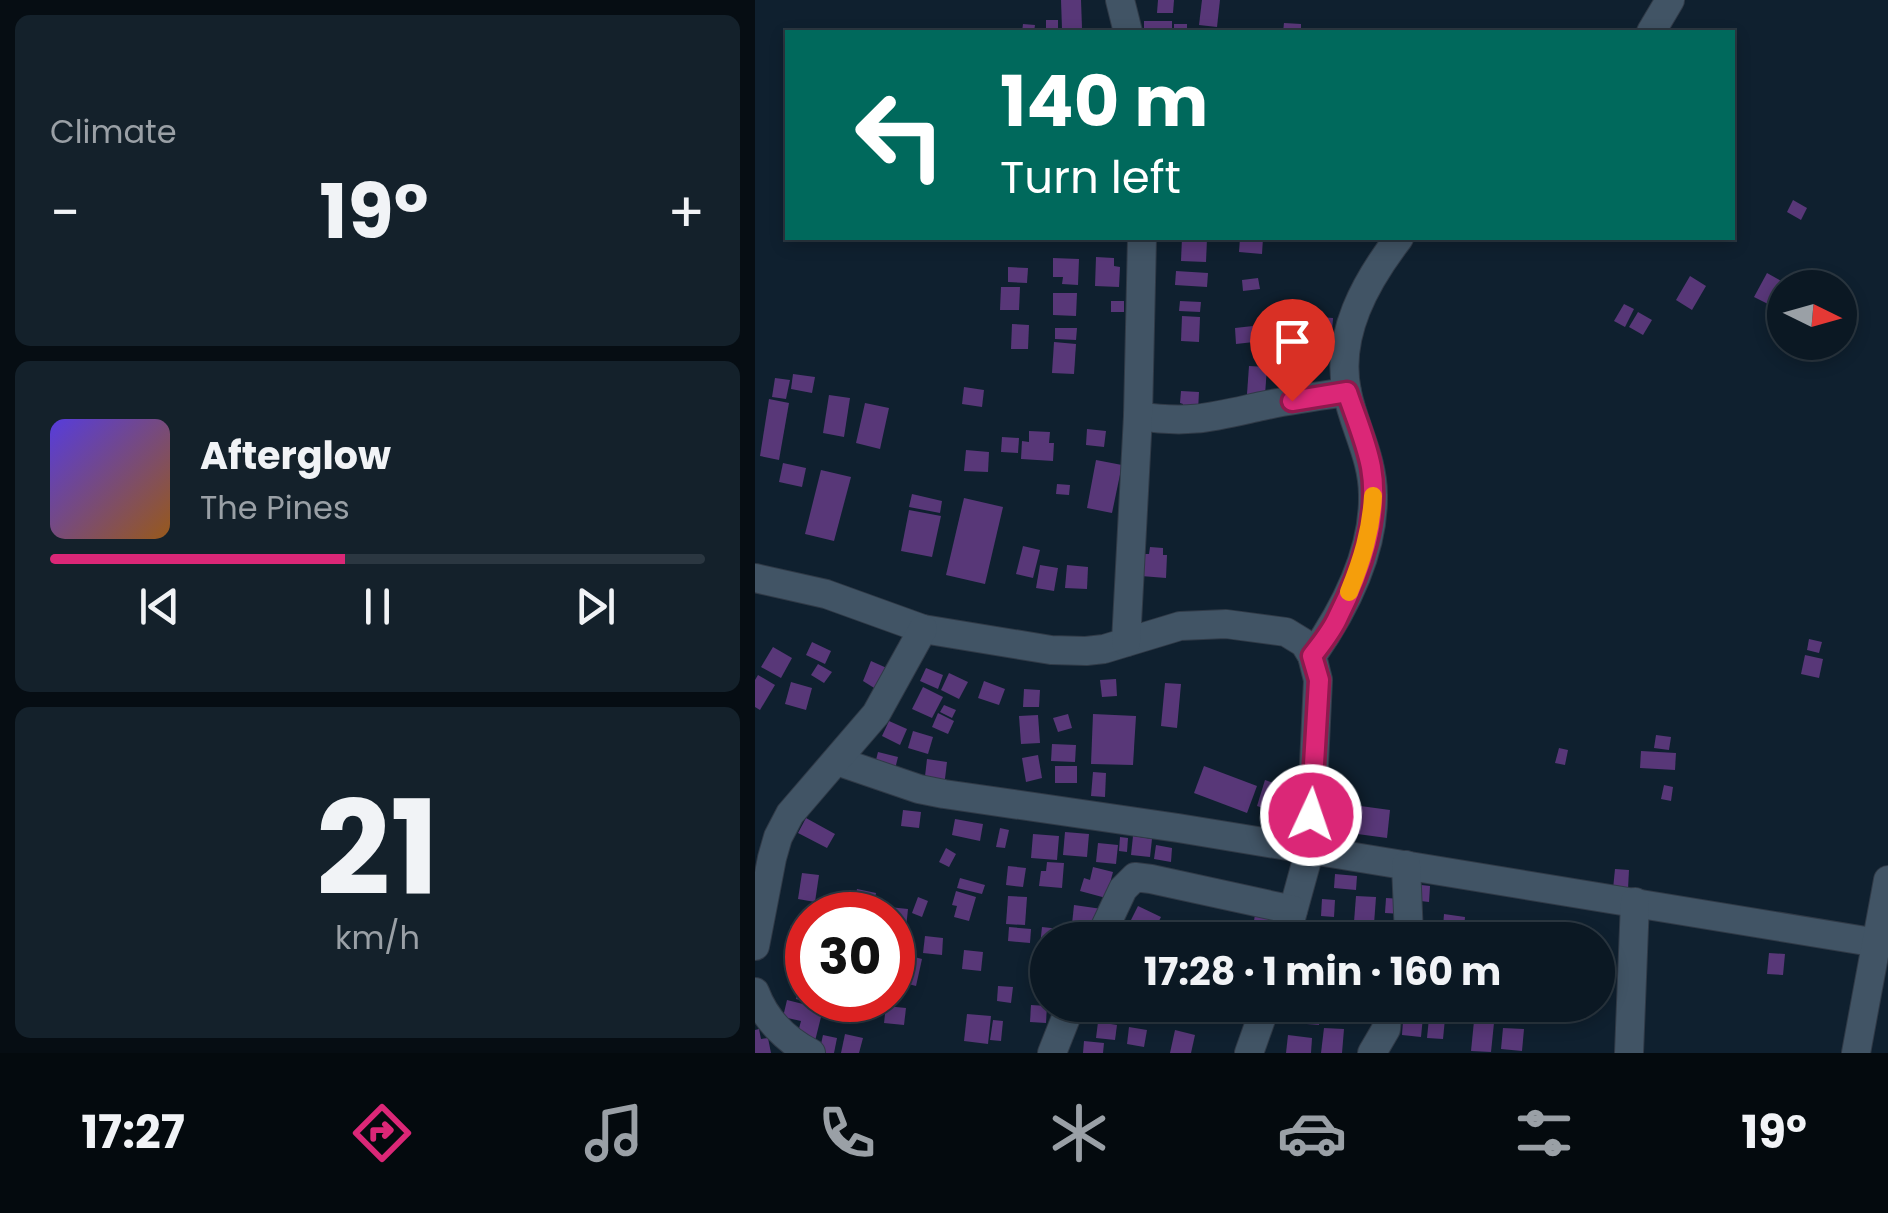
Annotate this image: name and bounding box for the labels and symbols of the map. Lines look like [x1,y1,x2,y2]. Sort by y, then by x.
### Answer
north arrow [1767,270,1857,360]
pin [1250,299,1335,402]
position arrow [1259,763,1363,867]
speed limit sign: 30 [785,892,915,1022]

